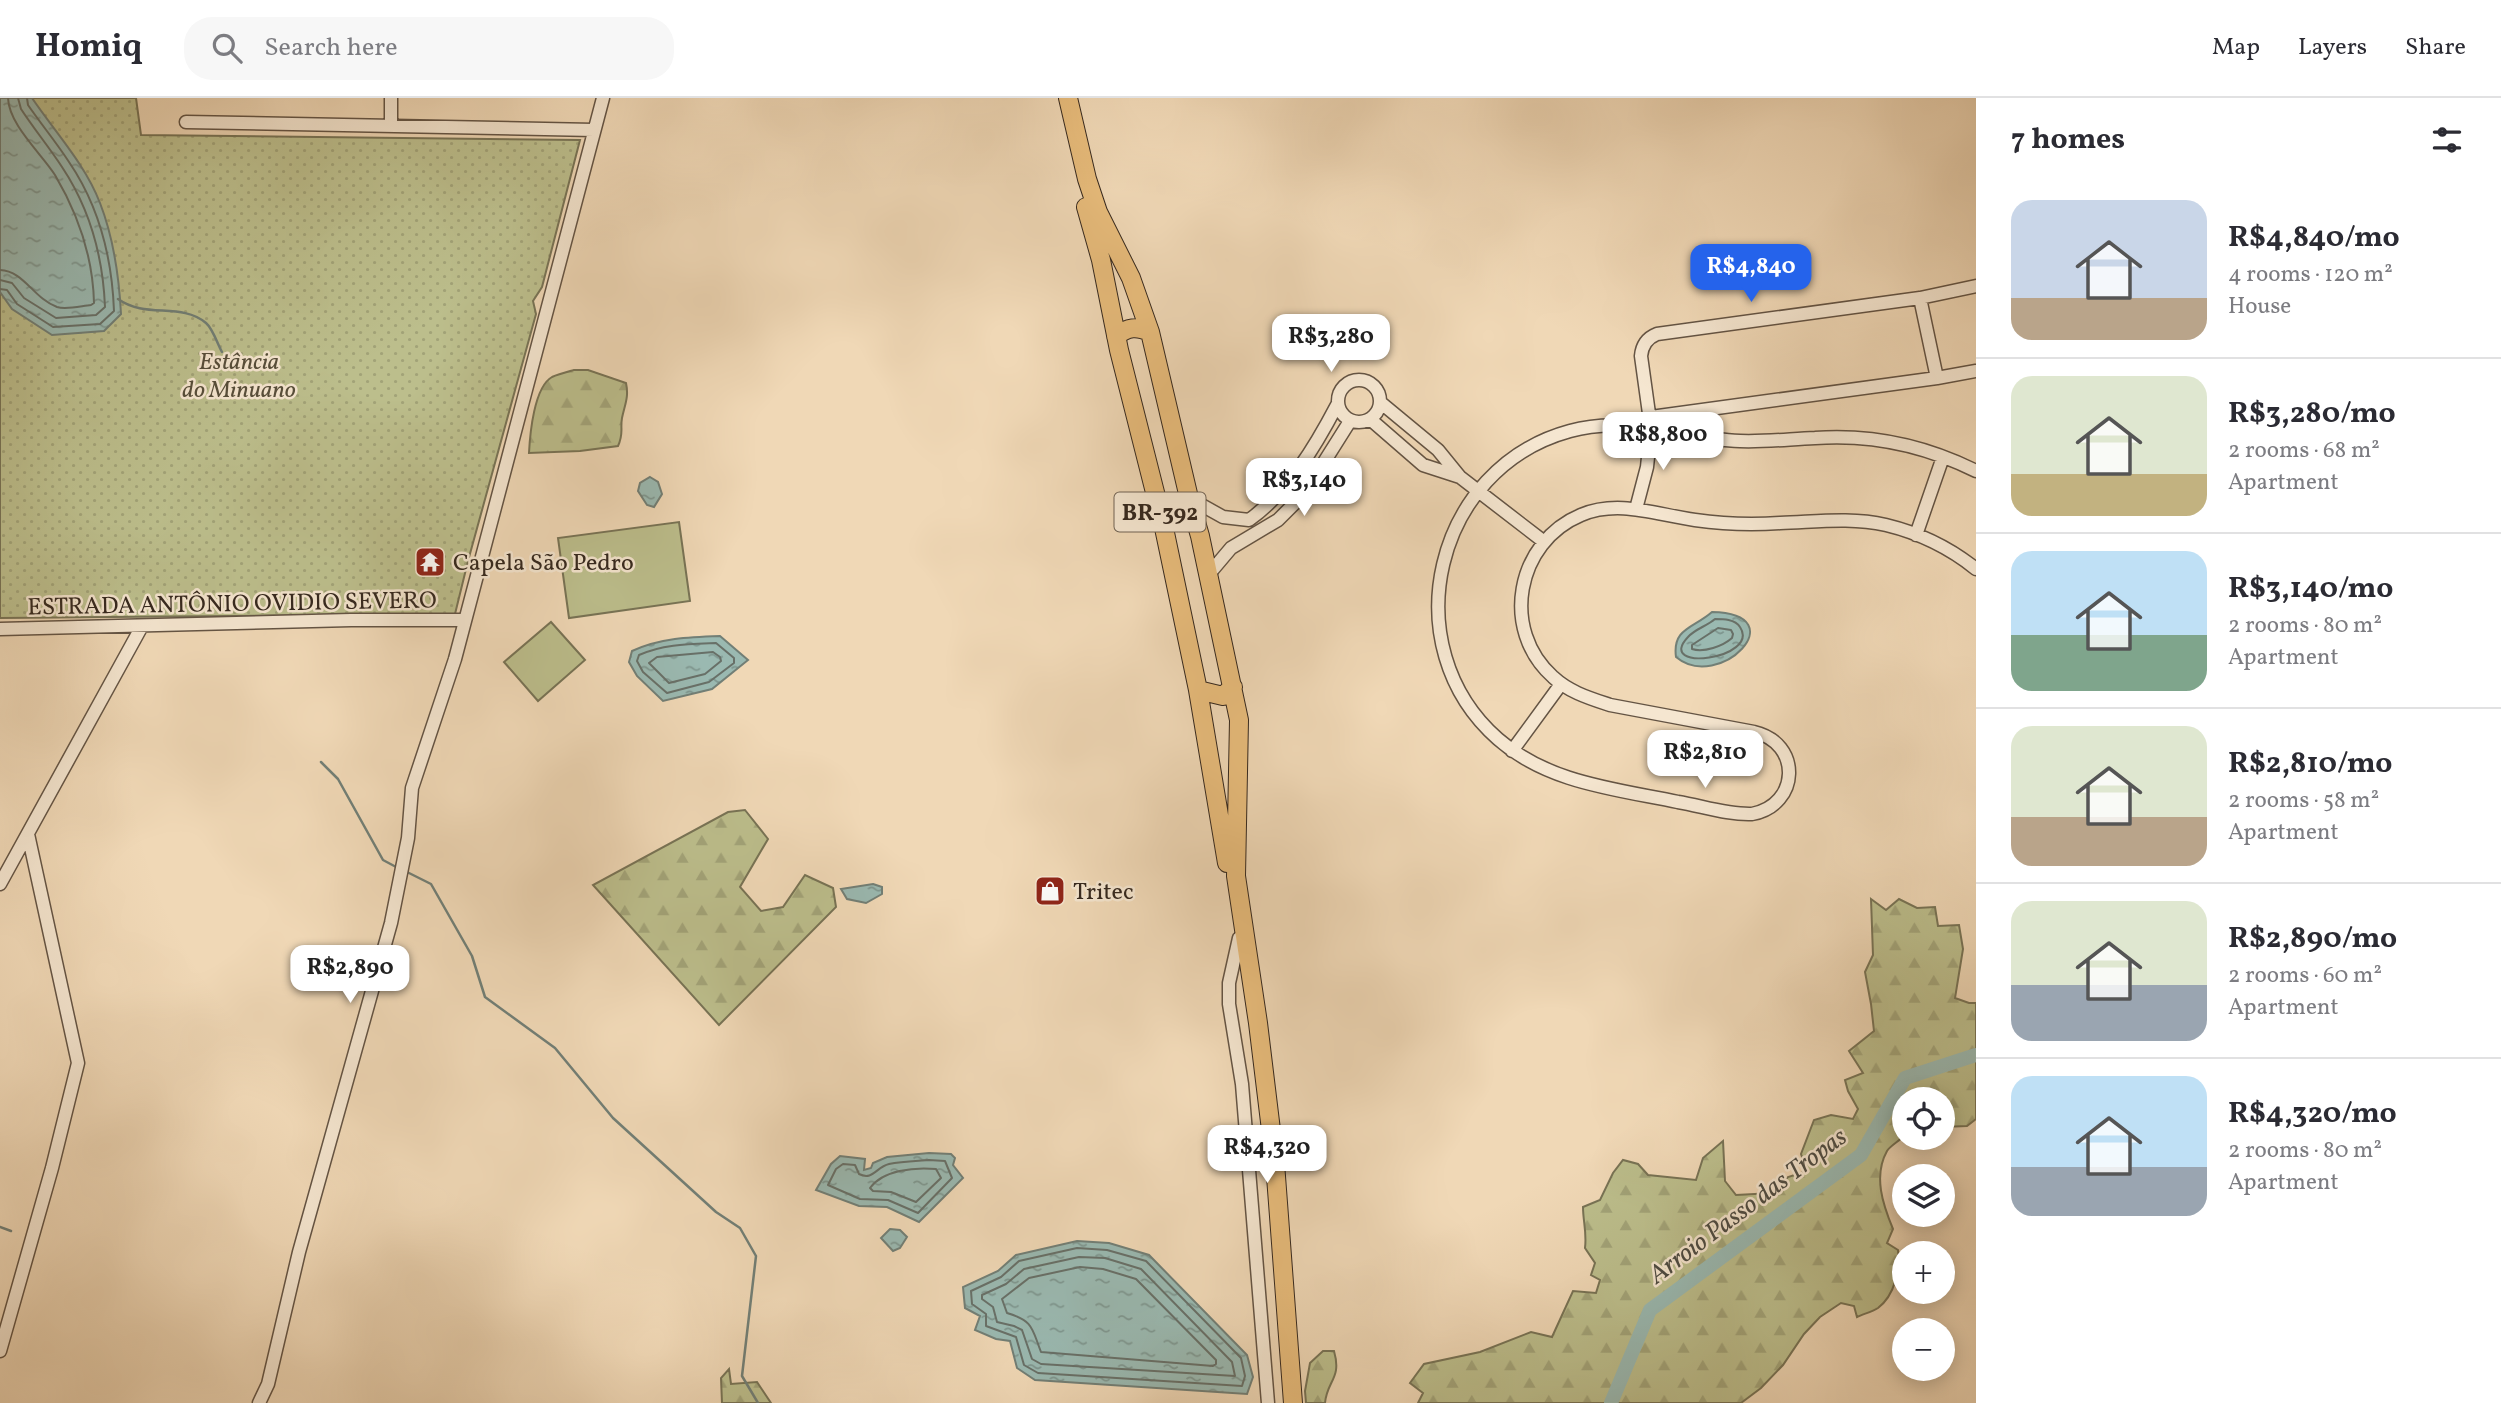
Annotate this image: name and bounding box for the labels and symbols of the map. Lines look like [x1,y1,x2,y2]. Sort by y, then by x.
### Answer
pin: R$4,840 [1686,244,1816,304]
pin: R$3,280 [1266,314,1396,374]
park label: Estância do Minuano [182,346,296,408]
pin: R$8,800 [1598,412,1728,472]
pin: R$3,140 [1239,458,1369,518]
road number: BR-392 [1114,492,1206,532]
temple icon: Capela São Pedro [413,545,447,579]
place label: Capela São Pedro [453,547,634,581]
street label: ESTRADA ANTÔNIO OVIDIO SEVERO [27,584,437,626]
pin: R$2,810 [1640,730,1770,790]
shop icon: Tritec [1033,874,1067,908]
place label: Tritec [1073,876,1134,910]
pin: R$2,890 [285,946,415,1005]
water label: Arroio Passo das Tropas [1641,1120,1855,1294]
pin: R$4,320 [1202,1126,1332,1185]

